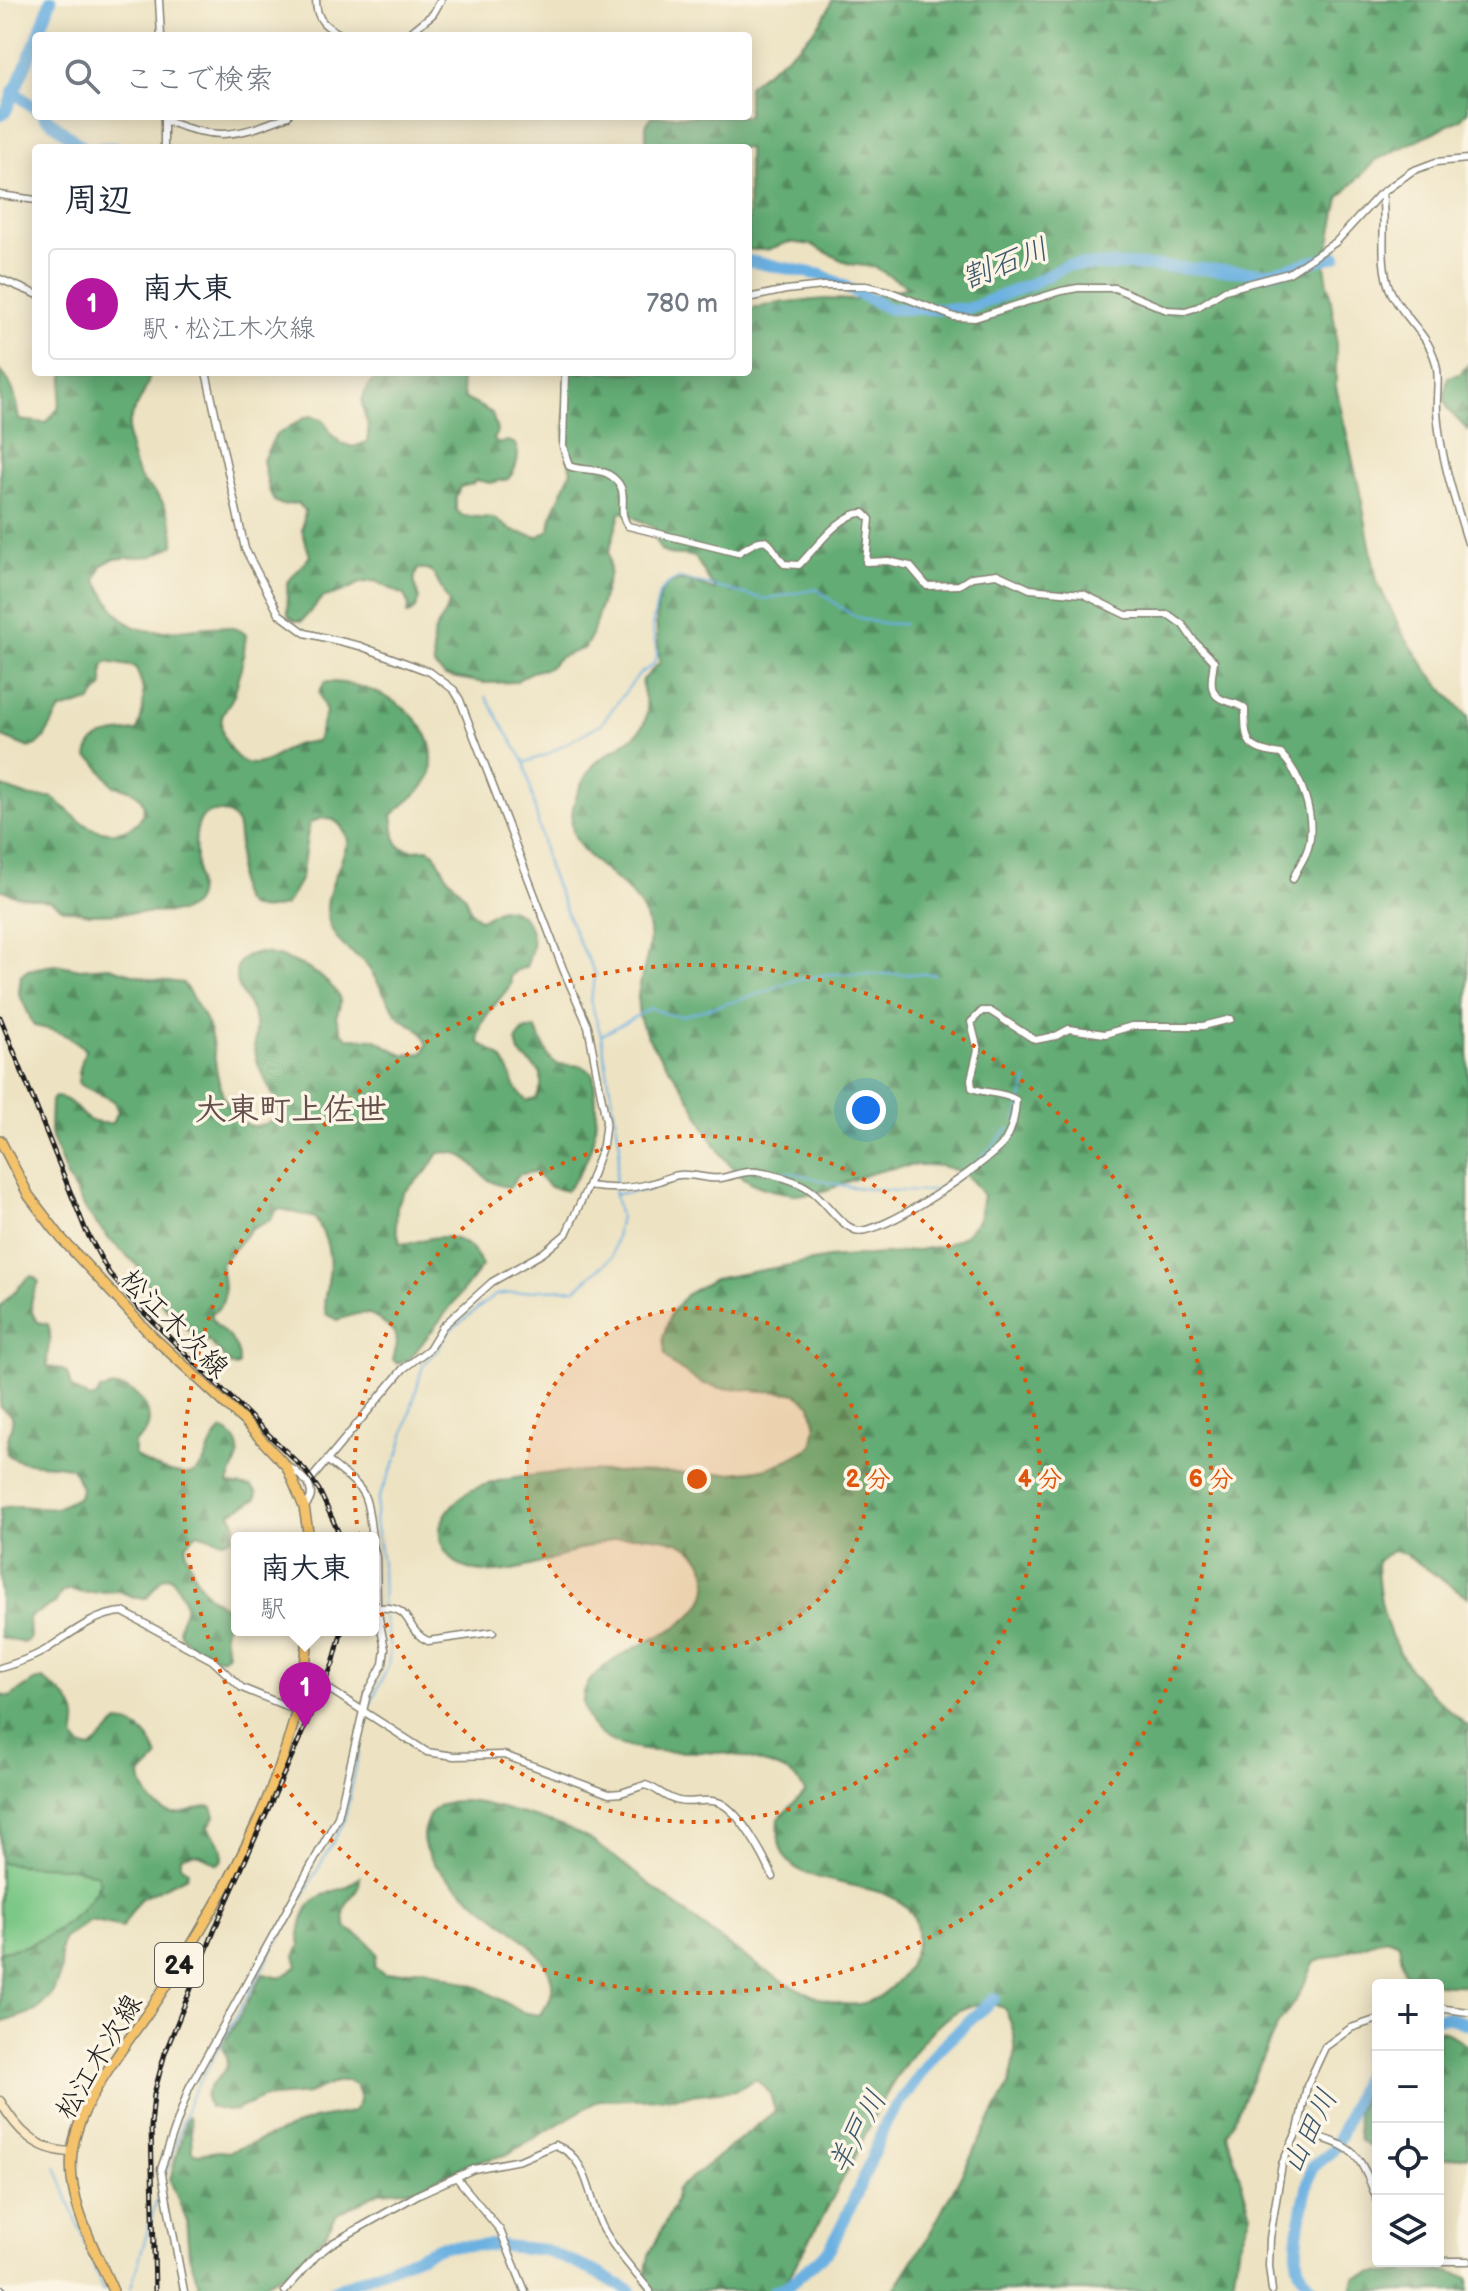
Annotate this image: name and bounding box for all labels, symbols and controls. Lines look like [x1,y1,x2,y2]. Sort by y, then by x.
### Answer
search box [32,32,752,120]
icon: search [60,54,104,98]
text: ここで検索 [124,62,274,98]
text: 周辺 [64,180,132,221]
water label: 割石川 [957,231,1054,297]
text: 南大東 [142,271,232,307]
text: 1 [87,289,97,320]
text: 780 m [646,289,718,320]
text: 駅 · 松江木次線 [142,314,315,345]
your location [846,1090,886,1130]
district label: 大東町上佐世 [195,1091,387,1130]
street label: 松江木次線 [113,1263,235,1385]
centre of rings [683,1465,711,1493]
text: 2 分 [846,1465,890,1494]
text: 4 分 [1018,1465,1062,1494]
text: 6 分 [1188,1465,1234,1494]
popup [231,1532,379,1636]
text: 南大東 [260,1551,350,1587]
text: 駅 [260,1594,286,1625]
pin: 1 [279,1662,331,1728]
road number: 24 [155,1943,203,1987]
map controls [1372,1979,1444,2267]
button: + [1372,1979,1444,2051]
street label: 松江木次線 [49,1988,149,2125]
button: − [1372,2051,1444,2123]
water label: 山田川 [1274,2083,1346,2180]
water label: 羊戸川 [821,2084,895,2181]
button: locate [1372,2123,1444,2195]
button: layers [1372,2195,1444,2267]

